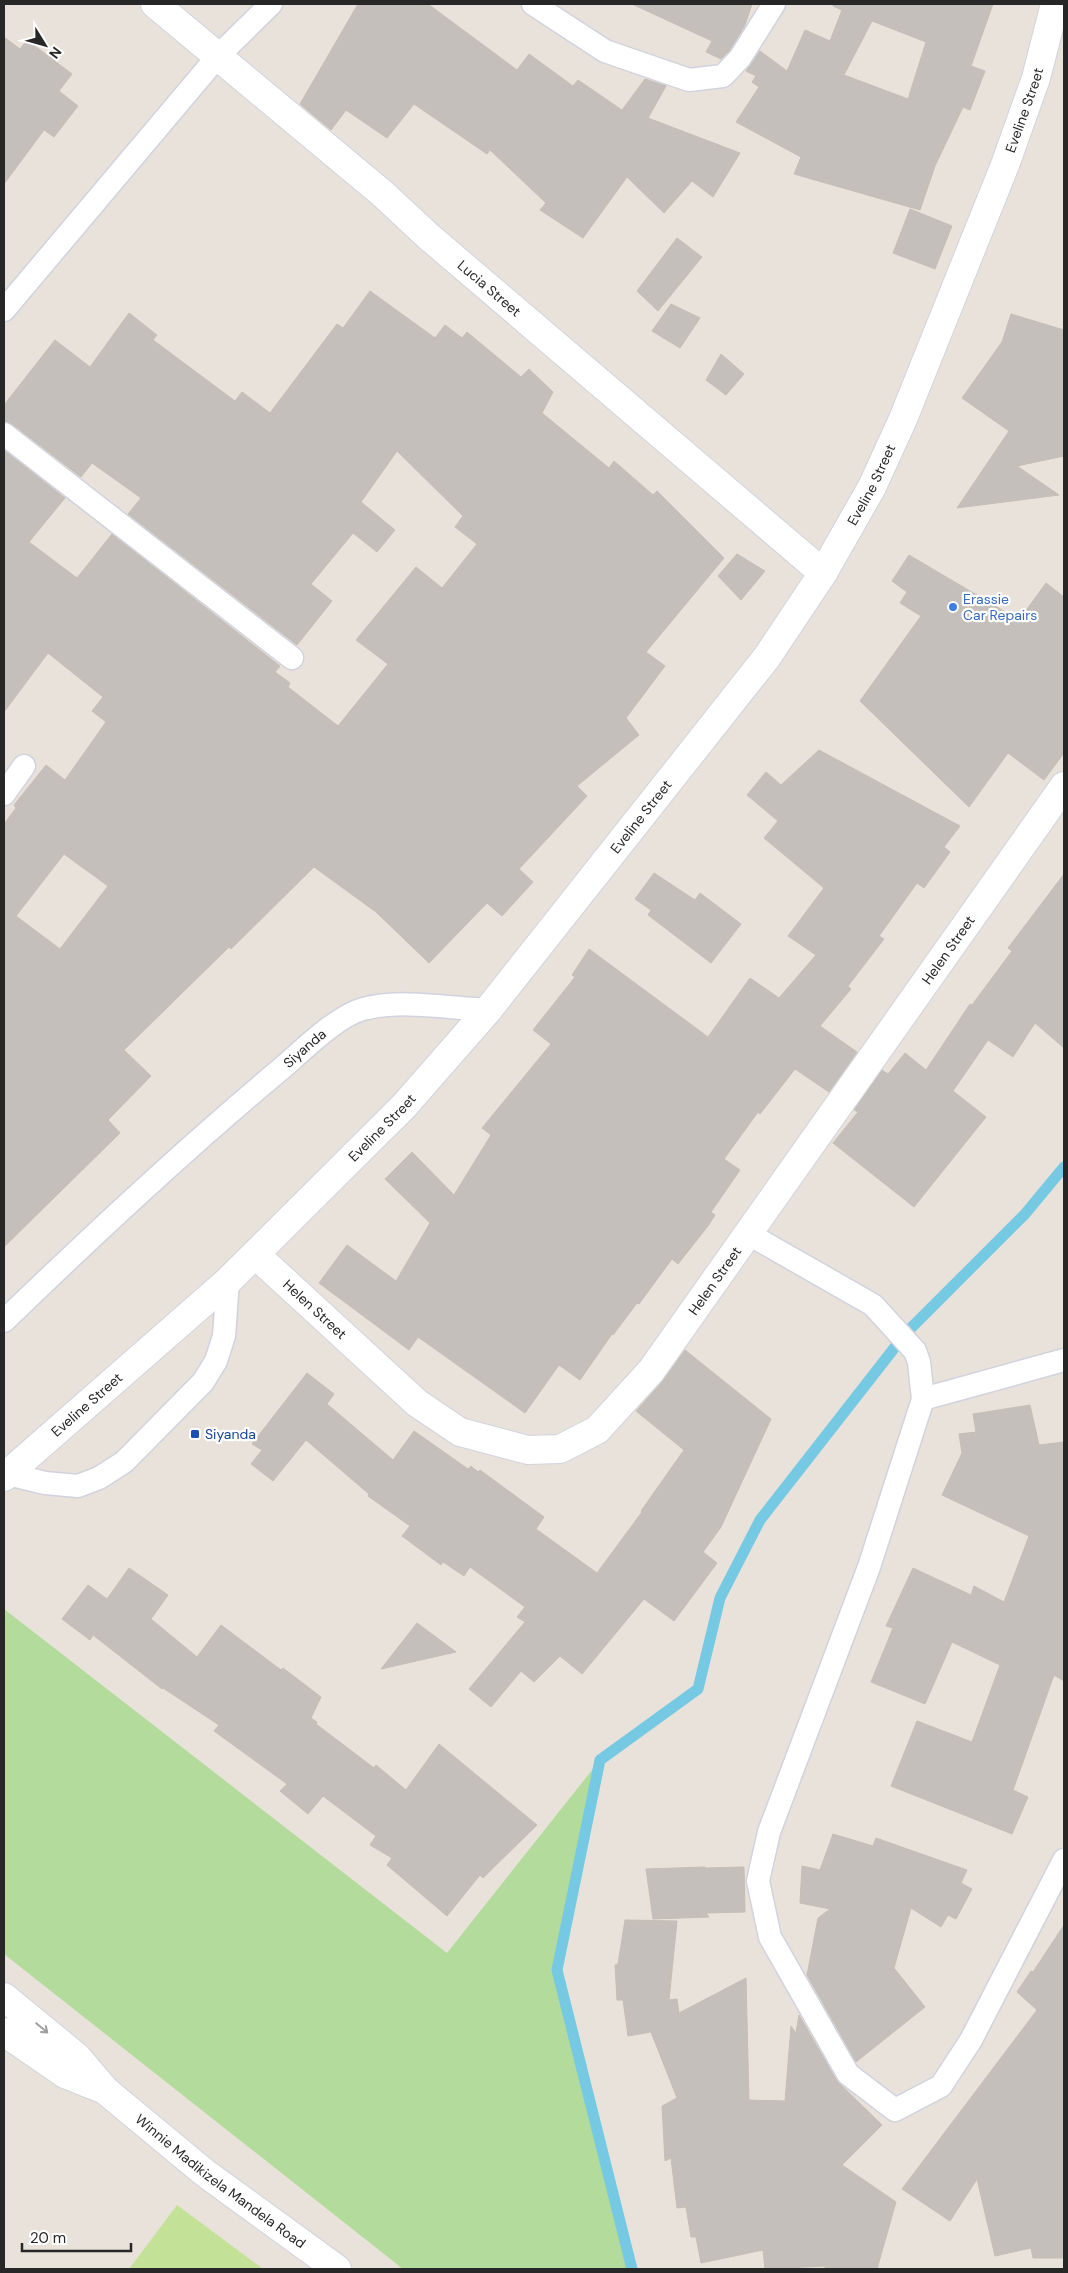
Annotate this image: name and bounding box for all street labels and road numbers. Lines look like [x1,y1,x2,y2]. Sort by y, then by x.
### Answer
street label: Eveline Street [1001,66,1047,155]
street label: Lucia Street [454,256,525,320]
street label: Eveline Street [843,441,899,529]
street label: Eveline Street [606,776,676,857]
street label: Helen Street [918,912,979,988]
street label: Siyanda [279,1025,330,1072]
street label: Eveline Street [344,1090,420,1165]
street label: Helen Street [684,1243,745,1319]
street label: Helen Street [279,1275,350,1343]
street label: Eveline Street [47,1369,126,1441]
street label: Winnie Madikizela Mandela Road [132,2110,309,2252]

